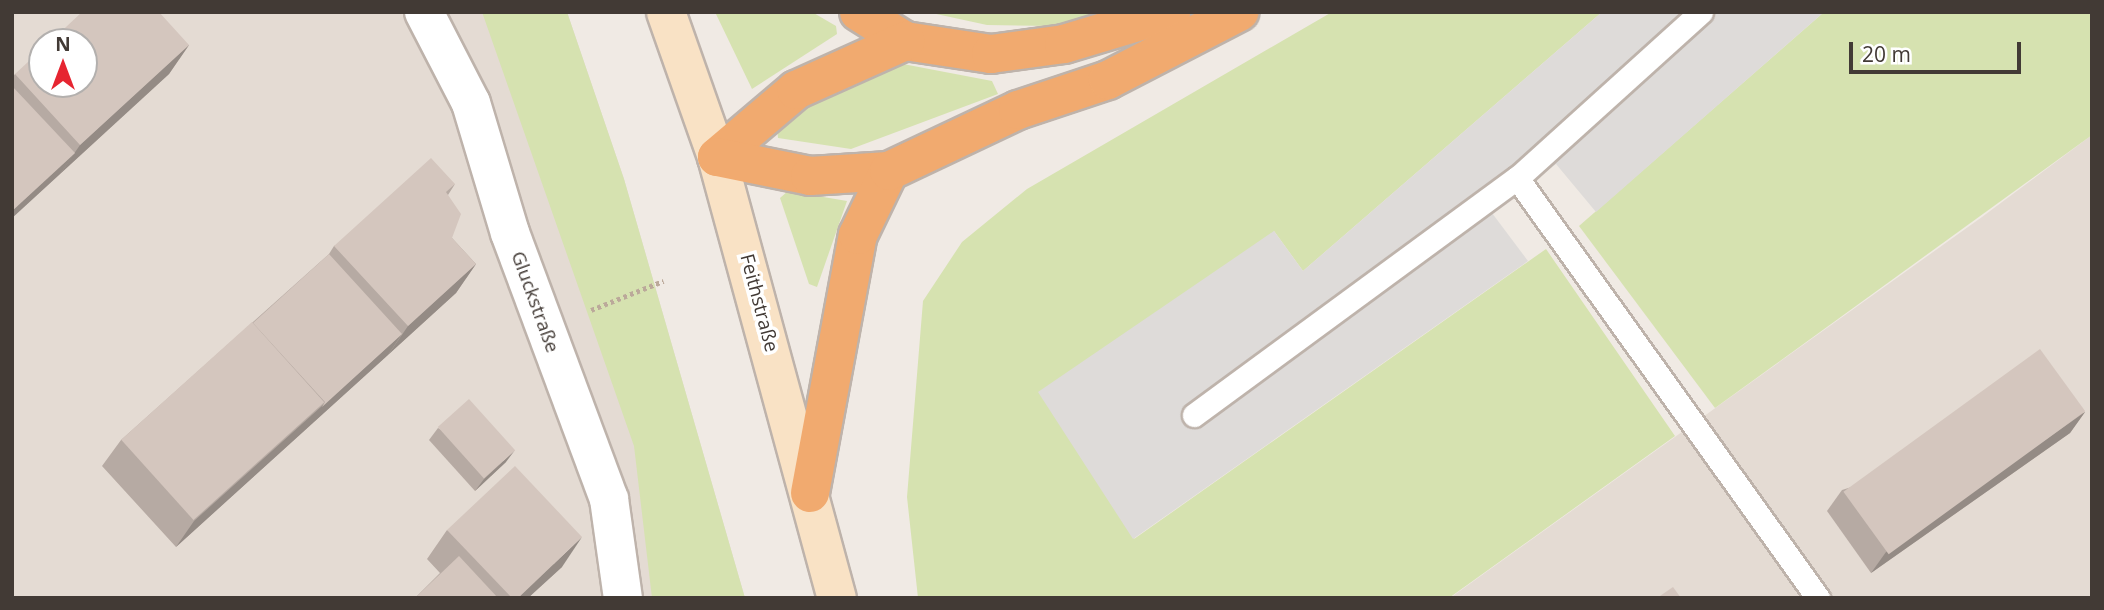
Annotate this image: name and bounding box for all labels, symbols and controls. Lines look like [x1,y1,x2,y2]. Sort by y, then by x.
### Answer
north arrow [28,28,98,98]
scale bar [1852,28,2024,72]
text: N [55,31,71,57]
text: 20 m [1862,40,1911,68]
street label: Gluckstraße [506,248,564,356]
street label: Feithstraße [735,252,783,354]

